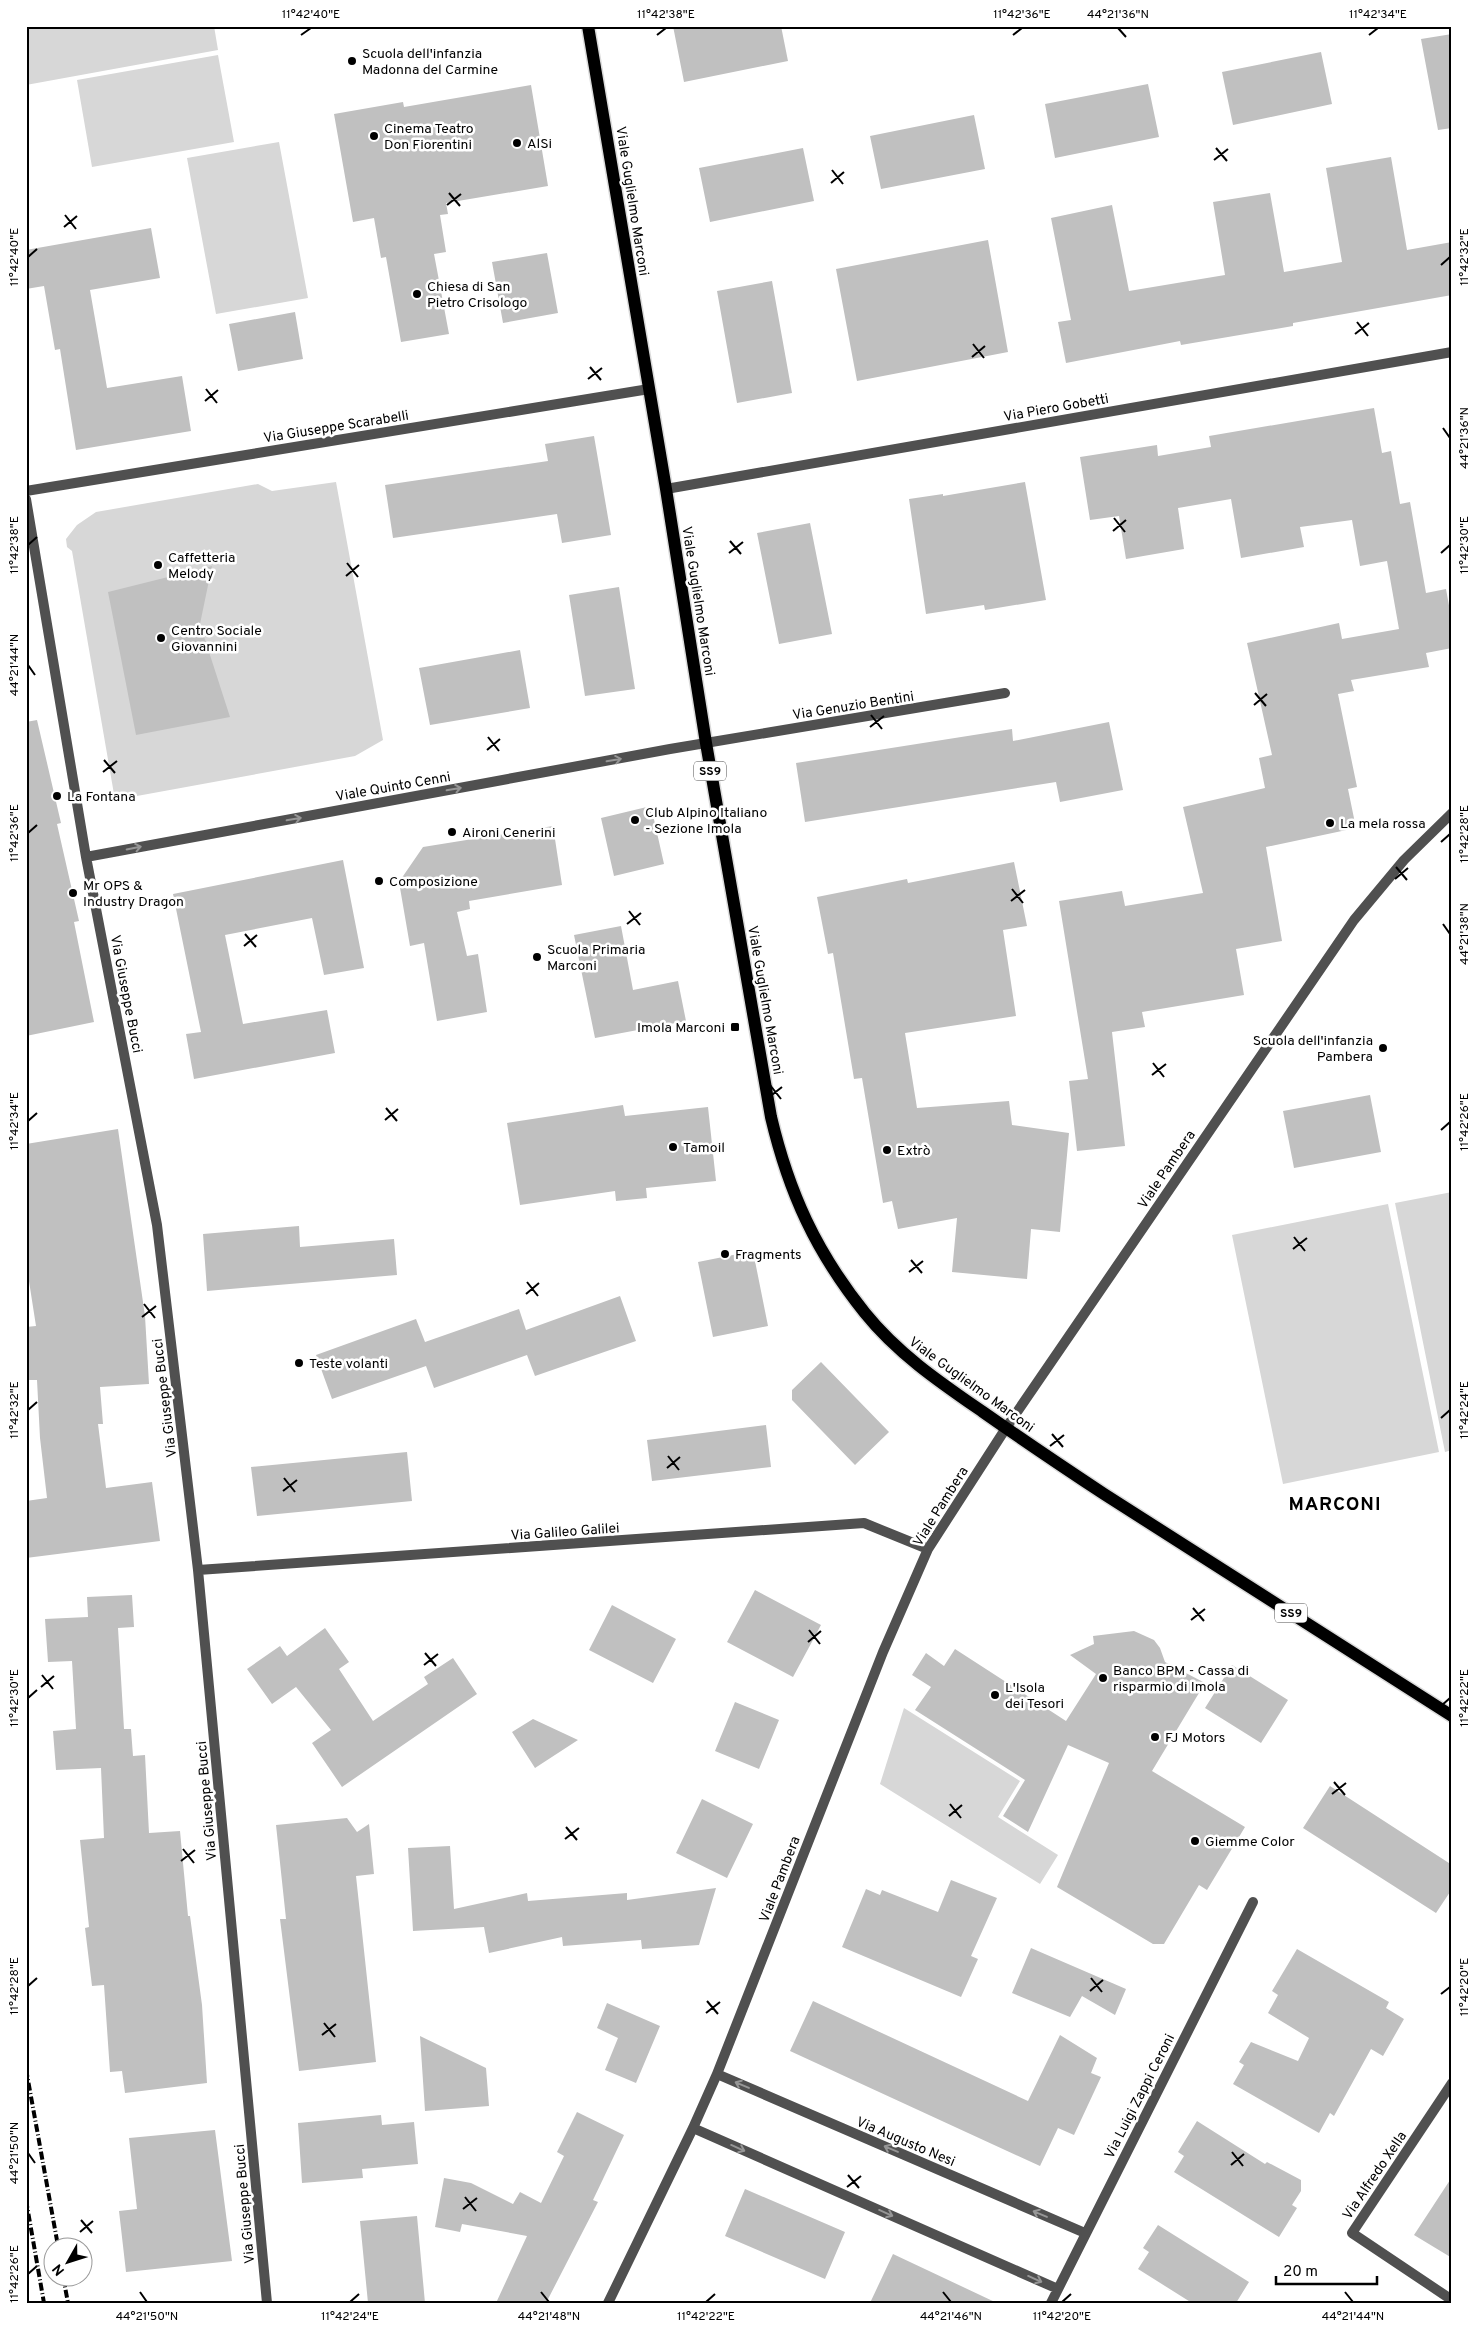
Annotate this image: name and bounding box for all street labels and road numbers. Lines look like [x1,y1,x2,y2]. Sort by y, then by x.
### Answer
street label: Viale Guglielmo Marconi [611,125,652,277]
street label: Via Piero Gobetti [1003,391,1110,426]
street label: Via Giuseppe Scarabelli [262,408,410,447]
street label: Viale Guglielmo Marconi [677,525,718,677]
street label: Via Genuzio Bentini [791,688,915,724]
road number: SS9 [694,761,726,780]
street label: Viale Quinto Cenni [334,769,452,806]
street label: Viale Guglielmo Marconi [743,924,786,1076]
street label: Via Giuseppe Bucci [106,934,145,1055]
street label: Viale Pambera [1135,1127,1200,1212]
street label: Viale Guglielmo Marconi [905,1334,1037,1437]
street label: Via Giuseppe Bucci [150,1337,181,1458]
street label: Viale Pambera [910,1464,973,1550]
street label: Via Galileo Galilei [510,1520,620,1545]
road number: SS9 [1275,1604,1307,1622]
street label: Via Giuseppe Bucci [194,1740,221,1861]
street label: Viale Pambera [756,1834,805,1925]
street label: Via Luigi Zappi Ceroni [1102,2031,1179,2162]
street label: Via Augusto Nesi [853,2114,957,2171]
street label: Via Alfredo Xella [1339,2129,1411,2223]
street label: Via Giuseppe Bucci [232,2143,259,2264]

